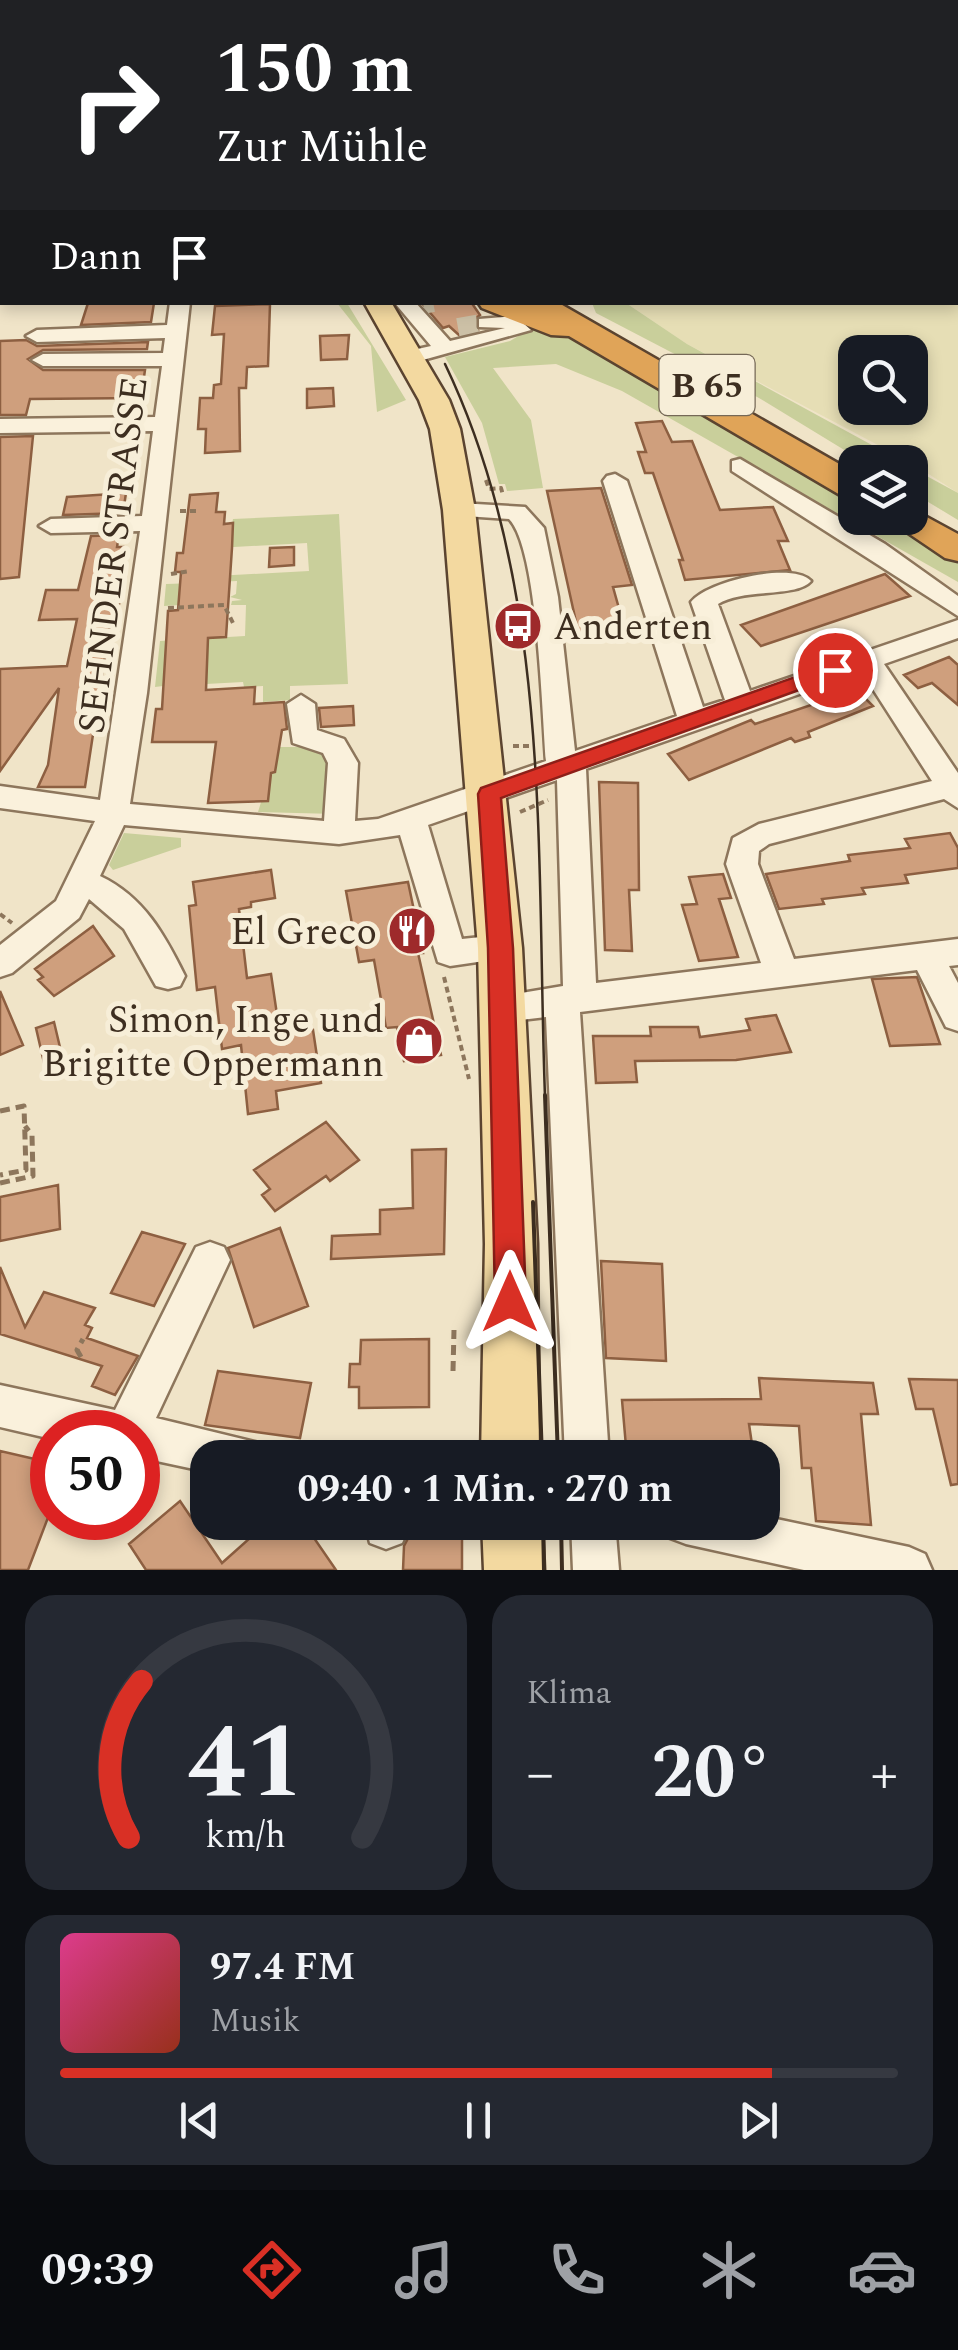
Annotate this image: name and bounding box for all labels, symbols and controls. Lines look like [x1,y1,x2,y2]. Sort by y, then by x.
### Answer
text: 150 m [215,17,413,123]
icon: right [50,40,180,170]
text: Zur Mühle [215,113,428,182]
text: Dann [50,229,142,287]
icon: arrive [162,230,217,285]
map controls [838,335,928,535]
button: search [838,335,928,425]
road number: B 65 [660,355,754,415]
street label: SEHNDER STRASSE [63,373,165,737]
button: layers [838,445,928,535]
place label: Anderten [553,599,712,657]
bus stop icon: Anderten [492,600,544,652]
pin [793,628,878,713]
icon: arrive [808,643,863,698]
place label: El Greco [230,904,377,962]
restaurant icon: El Greco [386,905,438,957]
place label: Simon, Inge und Brigitte Oppermann [42,992,384,1094]
shop icon: Simon, Inge und Brigitte Oppermann [393,1015,445,1067]
position arrow [458,1250,562,1354]
speed limit sign: 50 [30,1410,160,1540]
text: 09:40 · 1 Min. · 270 m [297,1461,673,1519]
text: Klima [527,1669,611,1718]
text: 41 [187,1685,304,1843]
text: 20° [651,1717,773,1831]
text: − [527,1733,554,1816]
text: + [870,1733,898,1816]
text: km/h [206,1809,286,1864]
text: 97.4 FM [210,1939,355,1997]
text: Musik [210,1997,300,2046]
icon: previous [172,2093,227,2148]
icon: pause [451,2093,506,2148]
icon: next [731,2093,786,2148]
icon: directions [237,2235,307,2305]
icon: music [389,2235,459,2305]
icon: phone [542,2235,612,2305]
icon: climate [694,2235,764,2305]
icon: car [847,2235,917,2305]
text: 09:39 [41,2236,154,2305]

